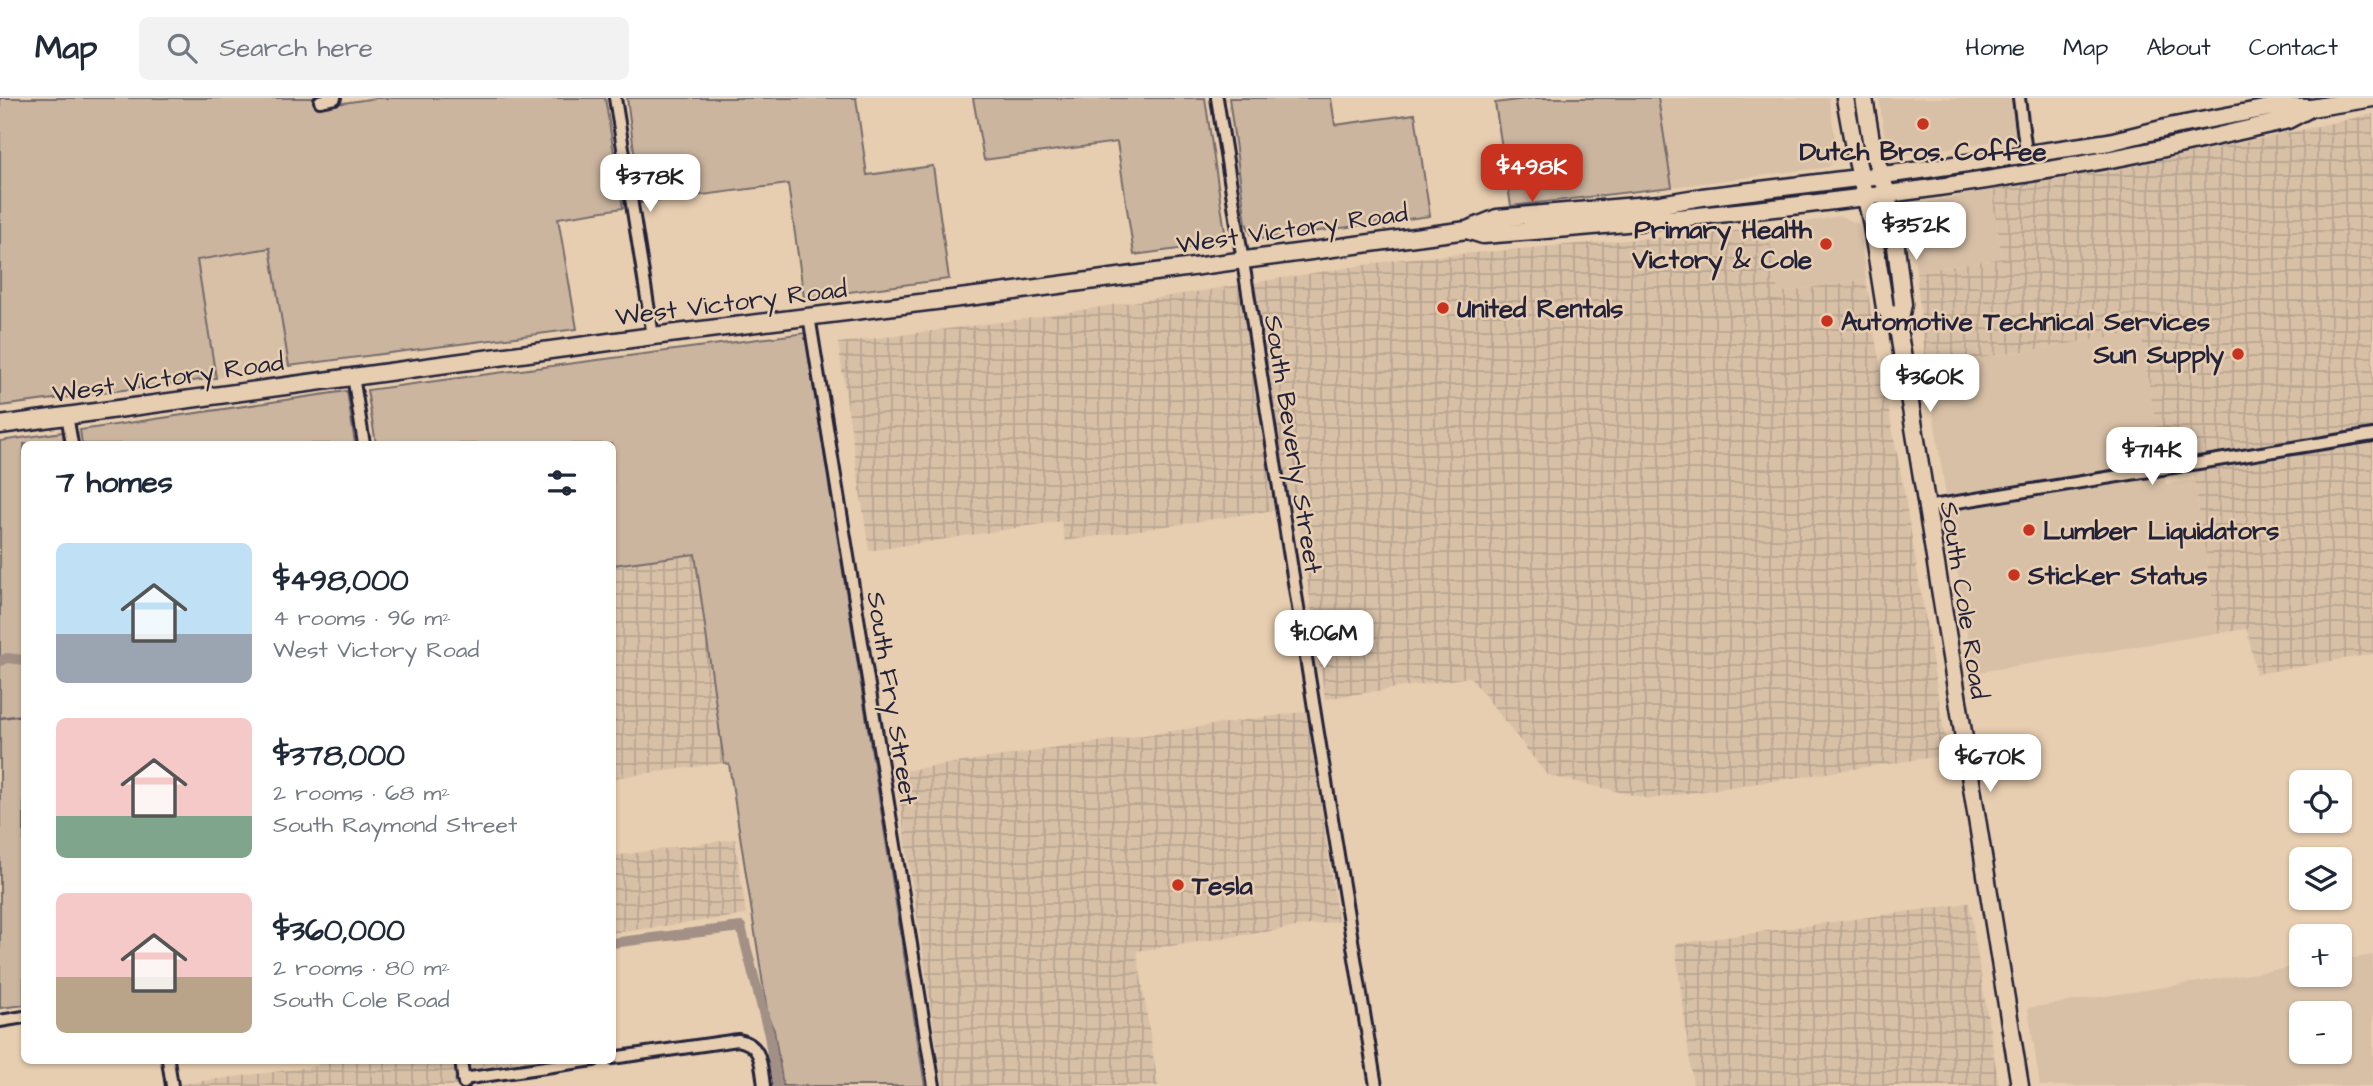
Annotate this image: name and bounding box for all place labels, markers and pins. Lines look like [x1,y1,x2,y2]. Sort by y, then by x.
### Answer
marker: Dutch Bros. Coffee [1915,116,1931,132]
place label: Dutch Bros. Coffee [1800,134,2046,170]
pin: $498K [1483,144,1581,204]
pin: $378K [601,155,699,214]
pin: $352K [1867,202,1965,262]
place label: Primary Health Victory & Cole [1631,212,1813,281]
marker: Primary Health Victory & Cole [1818,236,1834,252]
place label: United Rentals [1457,291,1623,327]
marker: United Rentals [1435,300,1451,316]
place label: Automotive Technical Services [1841,304,2210,340]
marker: Automotive Technical Services [1819,313,1835,329]
place label: Sun Supply [2092,337,2225,376]
marker: Sun Supply [2230,346,2246,362]
pin: $360K [1881,354,1979,414]
pin: $714K [2103,428,2201,487]
place label: Lumber Liquidators [2043,513,2279,549]
marker: Lumber Liquidators [2021,522,2037,538]
place label: Sticker Status [2027,558,2208,594]
marker: Sticker Status [2006,567,2022,583]
pin: $1.06M [1267,610,1381,670]
pin: $670K [1941,734,2039,794]
place label: Tesla [1191,868,1253,904]
marker: Tesla [1170,877,1186,893]

